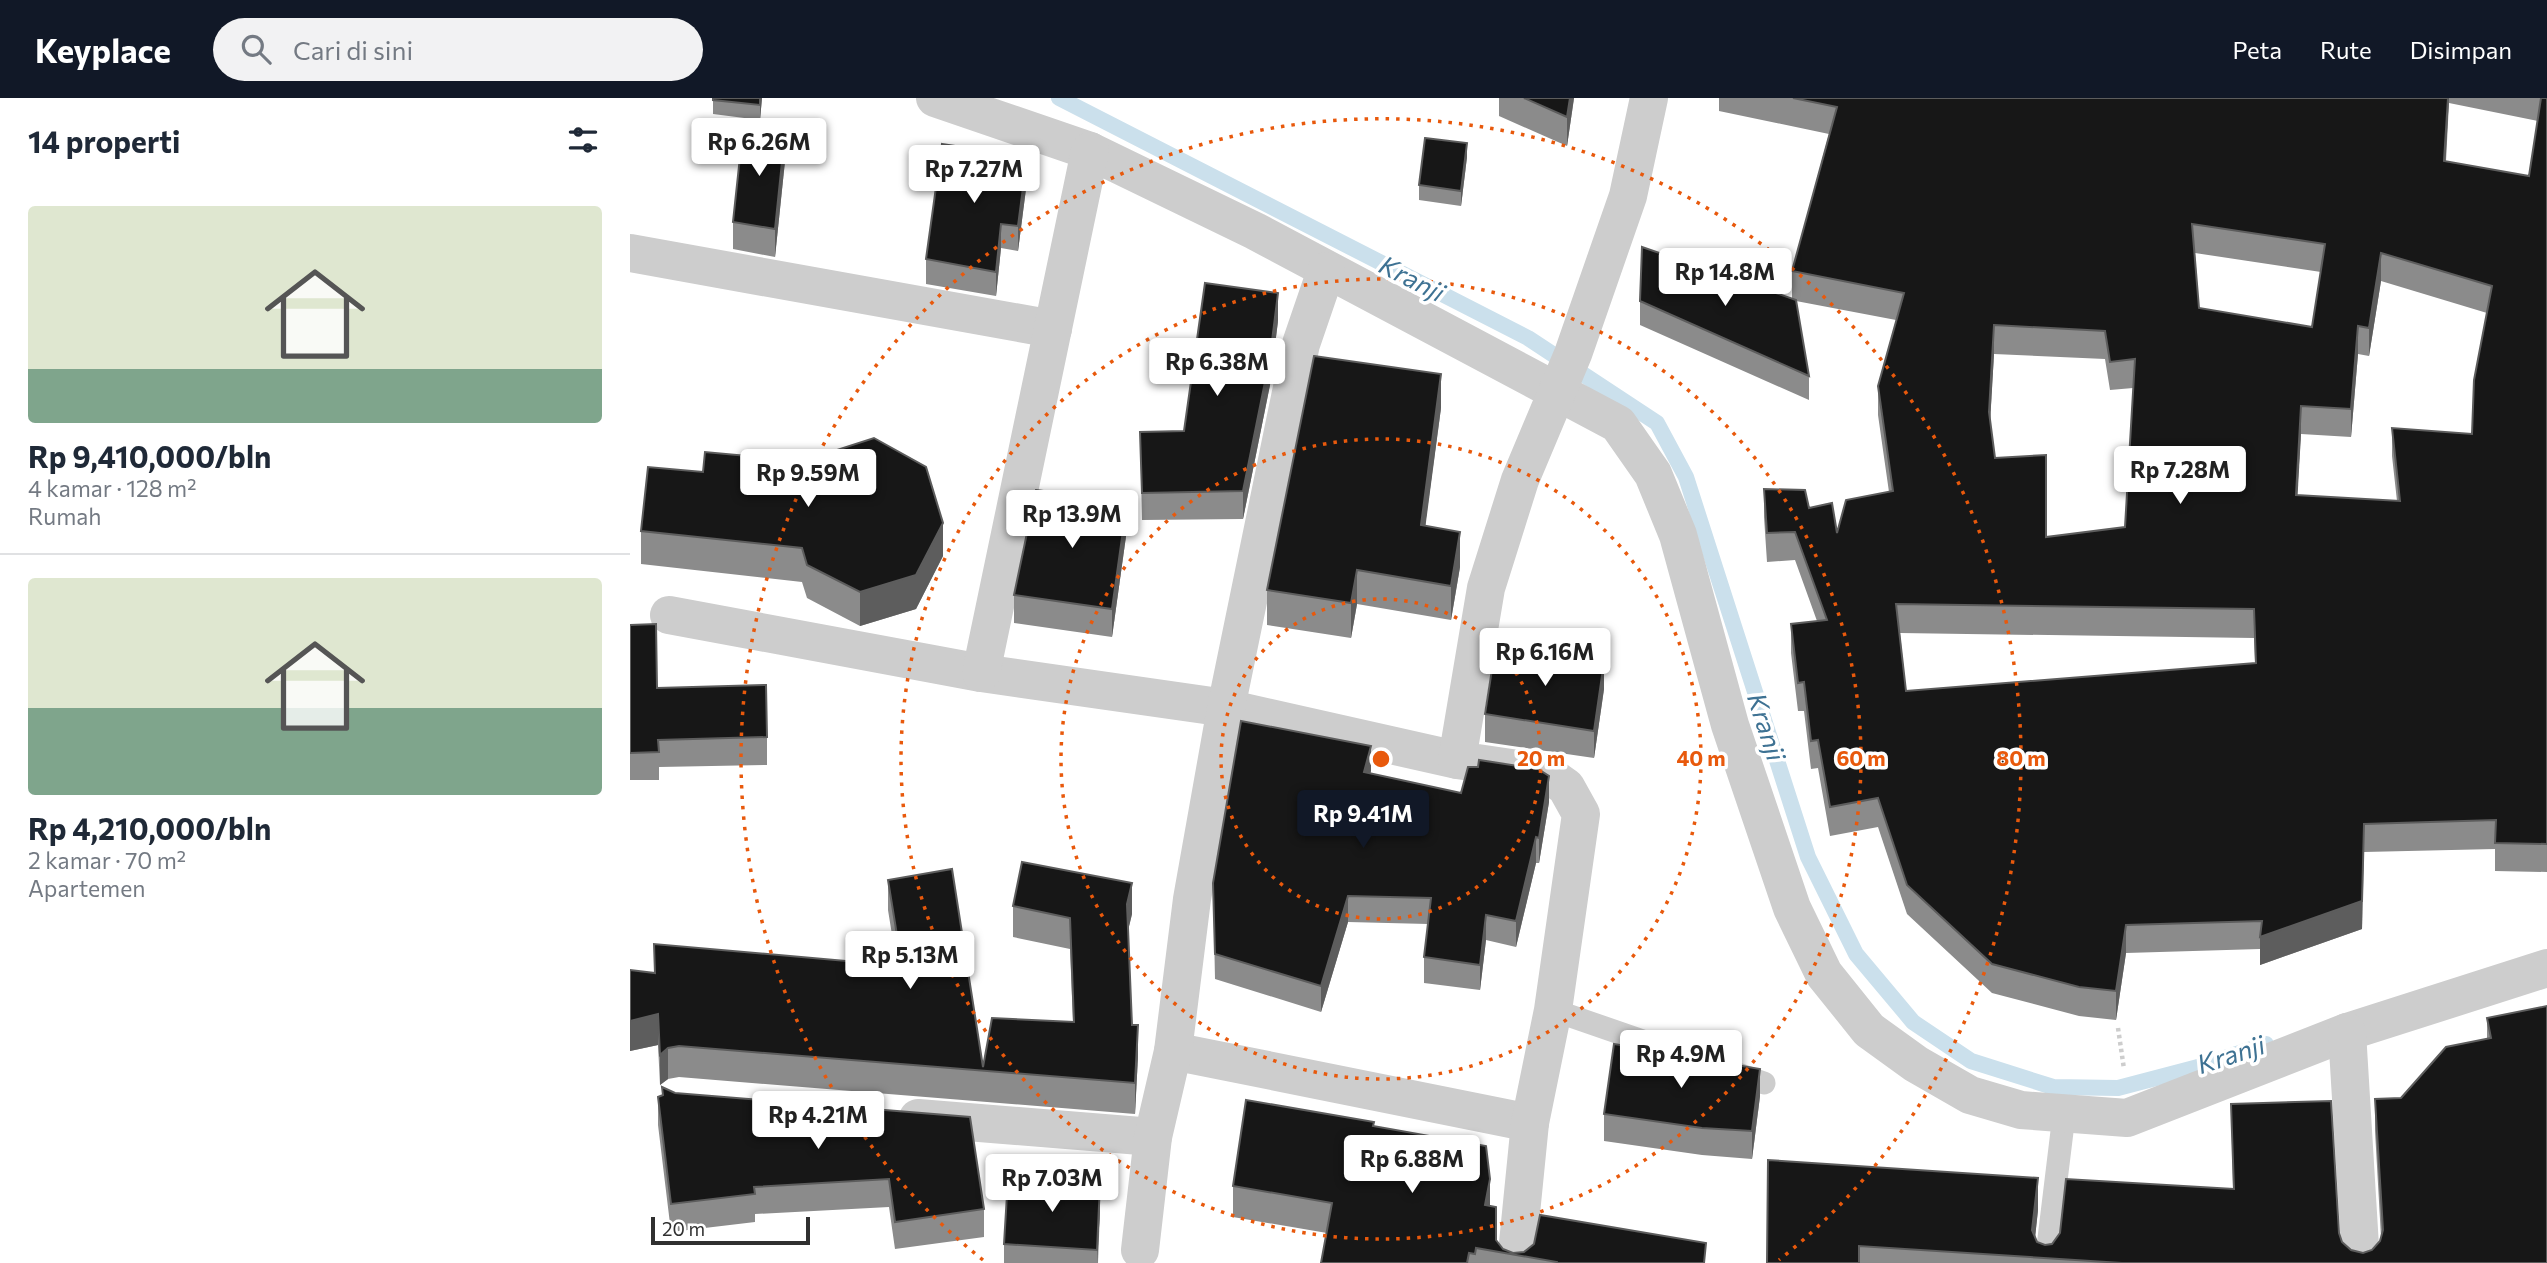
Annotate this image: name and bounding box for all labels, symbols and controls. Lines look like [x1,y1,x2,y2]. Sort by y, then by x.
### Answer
search box [213,18,703,81]
text: Keyplace [35,29,171,70]
icon: search [237,30,275,68]
text: Cari di sini [293,34,413,65]
text: Peta [2232,35,2282,64]
text: Rute [2320,35,2372,64]
text: Disimpan [2410,35,2512,64]
pin: Rp 6.26M [687,118,831,178]
icon: filters [564,121,602,159]
text: 14 properti [28,122,180,159]
text: Rp 6.26M [707,127,811,155]
pin: Rp 7.27M [902,146,1046,205]
text: Rp 7.27M [925,154,1023,182]
water label: Kranji [1375,248,1452,308]
pin: Rp 14.8M [1653,248,1797,308]
icon: home [252,251,378,377]
text: Rp 14.8M [1675,257,1775,285]
pin: Rp 6.38M [1145,338,1289,398]
text: Rp 6.38M [1165,347,1269,375]
text: Rp 9,410,000/bln [28,437,271,474]
pin: Rp 7.28M [2108,446,2252,506]
pin: Rp 9.59M [736,450,880,509]
text: Rp 7.28M [2130,455,2230,483]
text: Rp 9.59M [756,458,860,486]
text: 4 kamar · 128 m² [28,474,196,502]
pin: Rp 13.9M [1000,490,1144,550]
text: Rp 13.9M [1022,499,1122,527]
text: Rumah [28,502,101,530]
icon: home [252,623,378,749]
pin: Rp 6.16M [1473,628,1617,688]
text: Rp 6.16M [1496,637,1594,665]
water label: Kranji [1742,689,1793,766]
text: 20 m [1517,745,1565,770]
text: 40 m [1676,745,1726,770]
text: 60 m [1836,745,1886,770]
text: 80 m [1996,745,2046,770]
centre of rings [1369,747,1393,771]
pin: Rp 9.41M [1291,790,1435,850]
text: Rp 9.41M [1313,799,1413,827]
text: Rp 4,210,000/bln [28,809,271,846]
text: 2 kamar · 70 m² [28,846,186,874]
text: Apartemen [28,874,145,902]
pin: Rp 5.13M [838,932,982,991]
text: Rp 5.13M [861,940,959,968]
water label: Kranji [2193,1028,2270,1079]
pin: Rp 4.9M [1616,1030,1746,1090]
text: Rp 4.9M [1636,1039,1726,1067]
pin: Rp 4.21M [746,1091,890,1151]
text: Rp 4.21M [768,1100,868,1128]
pin: Rp 6.88M [1340,1136,1484,1195]
text: Rp 6.88M [1360,1144,1464,1172]
pin: Rp 7.03M [980,1154,1124,1214]
text: Rp 7.03M [1001,1163,1103,1191]
scale bar [651,1214,810,1246]
text: 20 m [662,1217,705,1240]

